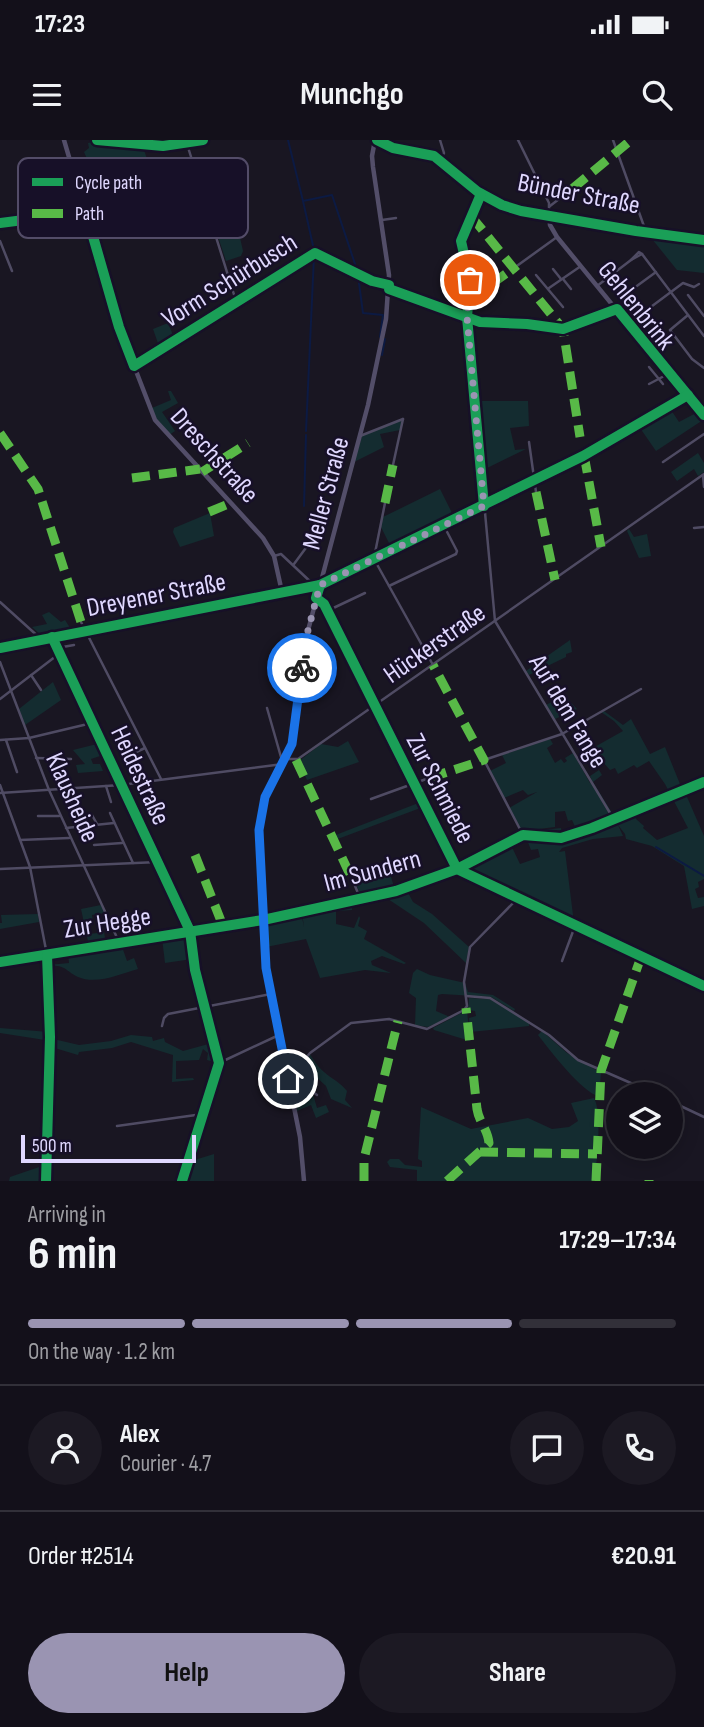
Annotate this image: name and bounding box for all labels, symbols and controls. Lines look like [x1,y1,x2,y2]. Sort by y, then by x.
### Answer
text: 17:23 [35,9,85,40]
text: Munchgo [300,75,404,114]
icon: menu [28,76,66,114]
icon: search [638,76,676,114]
legend [18,158,248,238]
street label: Bünder Straße [515,167,643,222]
text: Cycle path [75,172,142,195]
text: Path [75,203,104,226]
street label: Vorm Schürbusch [157,227,303,335]
pin [440,250,500,310]
street label: Gehlenbrink [591,255,681,357]
icon: bag [451,261,489,299]
street label: Dreschstraße [163,402,265,510]
street label: Meller Straße [297,434,356,553]
street label: Dreyener Straße [84,567,228,624]
street label: Hückerstraße [378,598,492,691]
courier [267,633,337,703]
street label: Auf dem Fange [521,648,614,774]
icon: bike [283,649,321,687]
street label: Heidestraße [103,721,176,830]
street label: Zur Schmiede [399,729,480,849]
street label: Klausheide [38,748,105,847]
street label: Im Sundern [321,844,424,899]
street label: Zur Hegge [61,901,153,946]
pin [258,1049,318,1109]
icon: home [269,1060,307,1098]
map controls [606,1082,683,1159]
button: layers [606,1082,683,1159]
scale bar [21,1132,196,1164]
text: 500 m [32,1135,72,1158]
text: Arriving in [28,1201,106,1229]
text: 17:29–17:34 [559,1225,676,1256]
text: 6 min [28,1227,117,1282]
text: On the way · 1.2 km [28,1338,175,1366]
button: person [28,1411,102,1485]
button: chat [510,1411,584,1485]
button: phone [602,1411,676,1485]
text: Alex [120,1419,160,1450]
text: Courier · 4.7 [120,1450,211,1478]
text: Order #2514 [28,1541,134,1572]
text: €20.91 [611,1541,676,1572]
button: Help [28,1633,345,1713]
button: Share [359,1633,676,1713]

